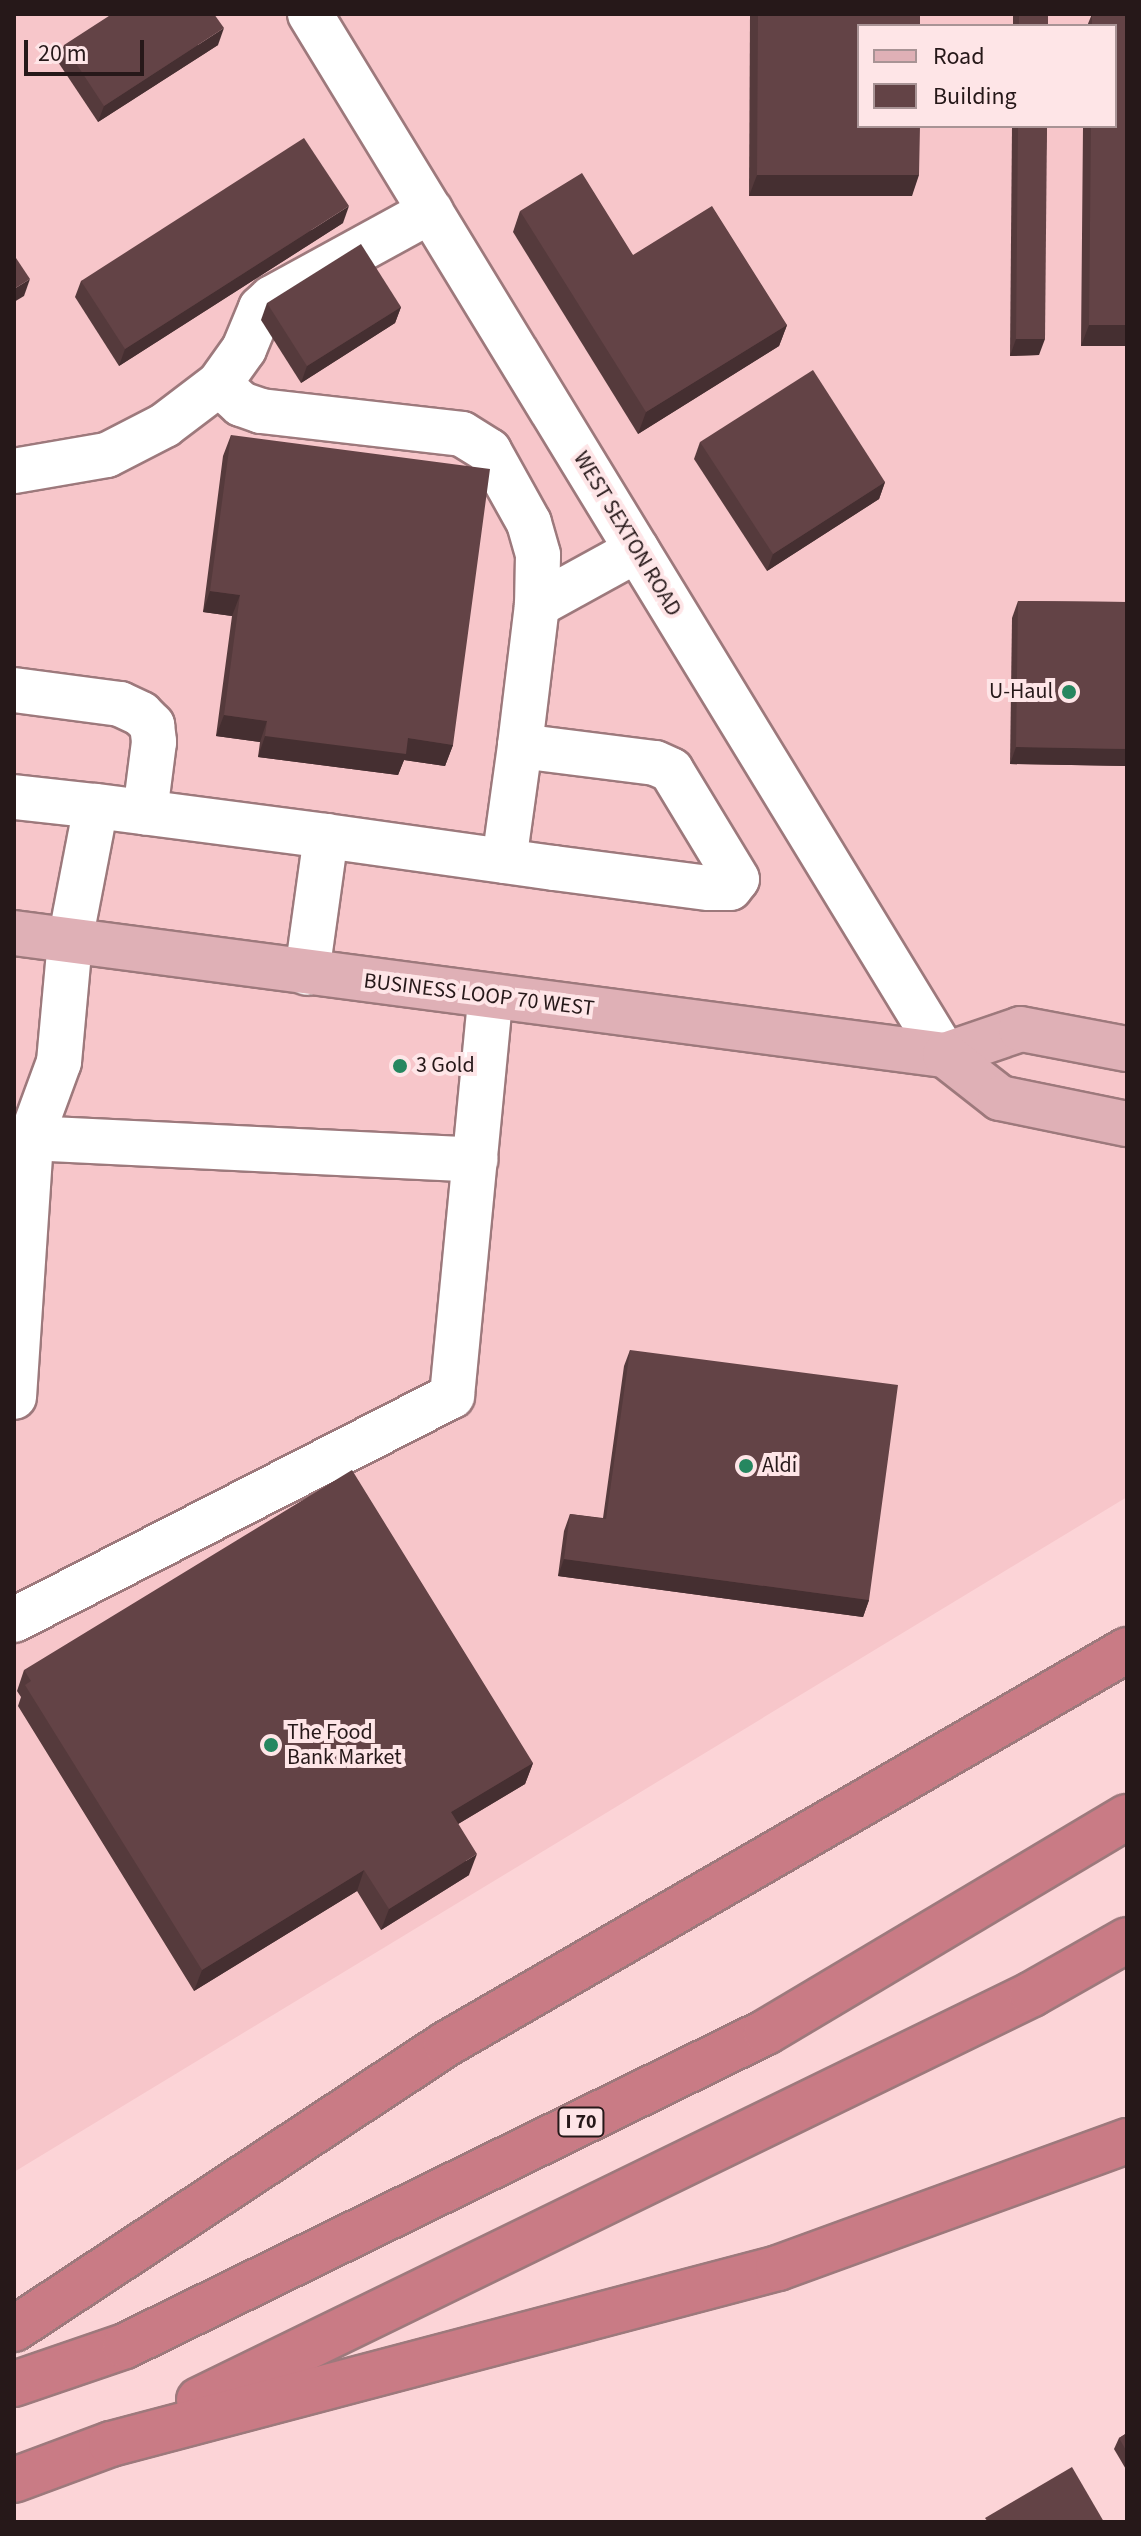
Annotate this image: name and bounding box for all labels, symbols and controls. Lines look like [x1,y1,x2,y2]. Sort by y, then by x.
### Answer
scale bar [28,24,148,74]
legend [857,24,1117,128]
text: 20 m [38,36,87,71]
text: Road [933,39,985,74]
text: Building [933,79,1017,114]
street label: WEST SEXTON ROAD [567,447,687,621]
place label: U-Haul [989,679,1053,705]
marker: U-Haul [1060,683,1078,701]
street label: BUSINESS LOOP 70 WEST [362,968,596,1022]
place label: 3 Gold [416,1053,475,1079]
marker: 3 Gold [391,1057,409,1075]
place label: Aldi [762,1453,797,1479]
marker: Aldi [737,1457,755,1475]
place label: The Food Bank Market [287,1719,402,1770]
marker: The Food Bank Market [262,1736,280,1754]
road number: I 70 [557,2106,605,2138]

